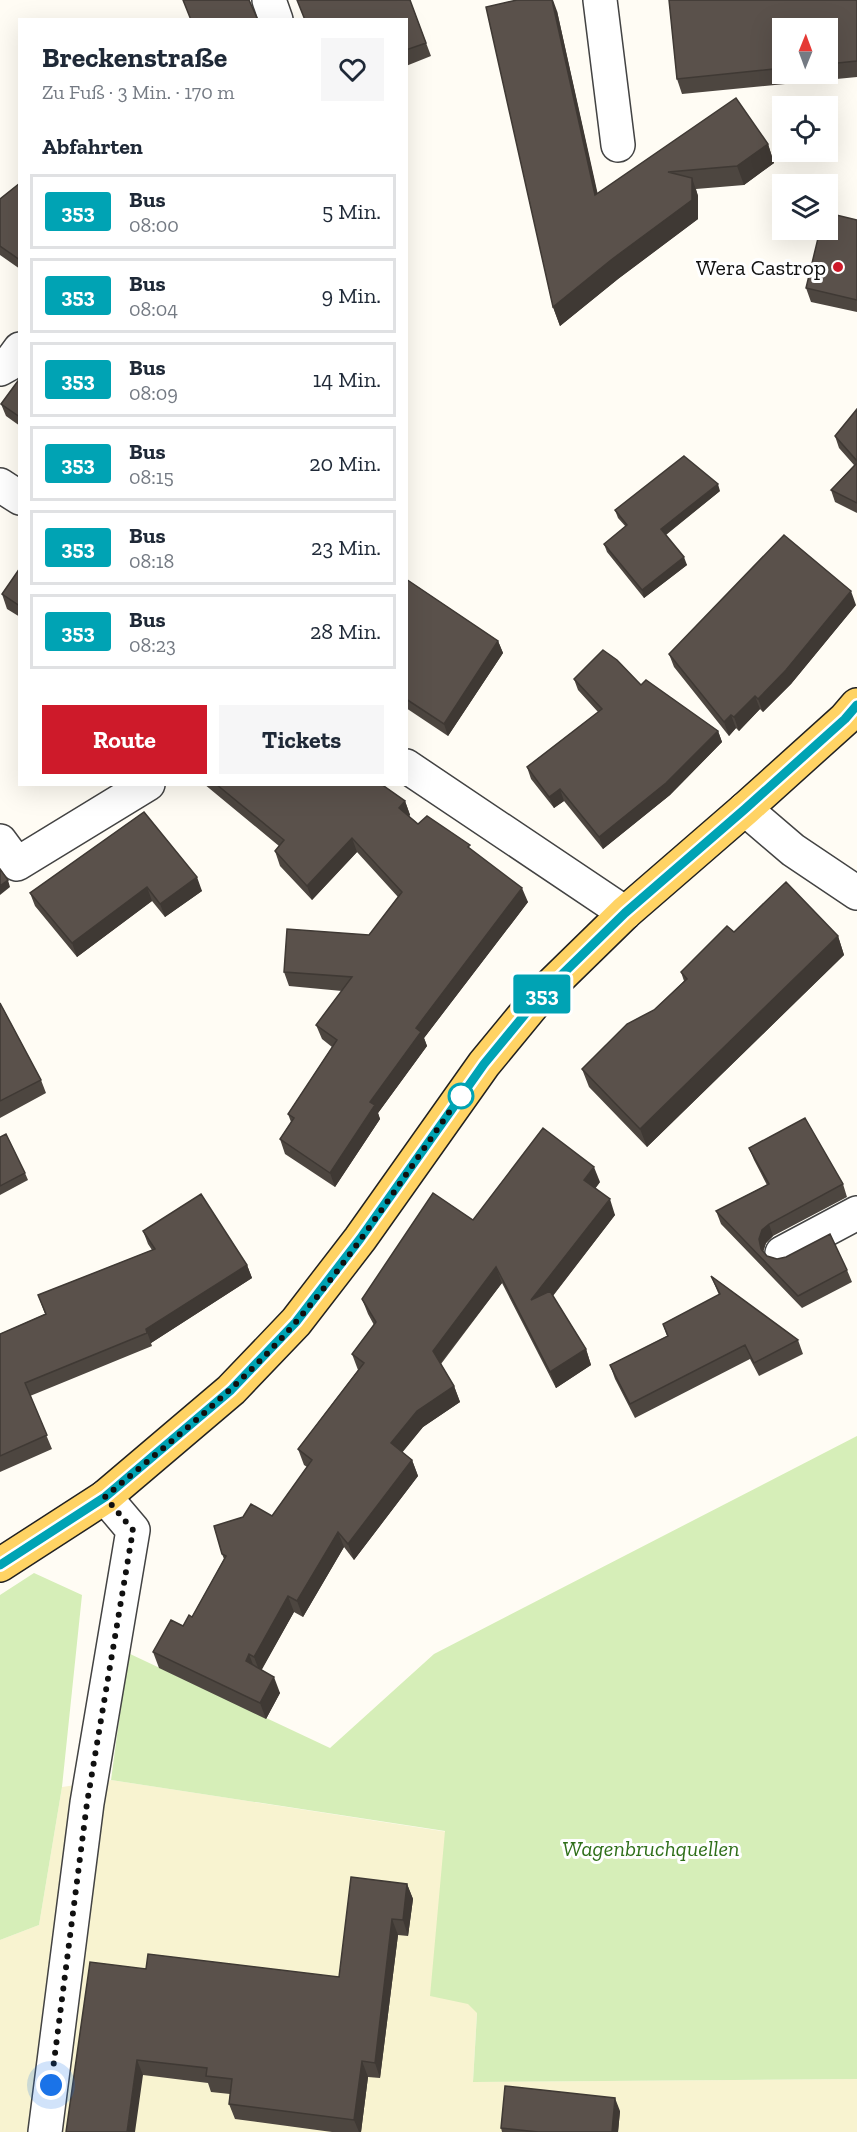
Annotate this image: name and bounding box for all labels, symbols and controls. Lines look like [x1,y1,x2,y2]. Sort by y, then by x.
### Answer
north arrow [772,18,838,84]
map controls [772,18,838,240]
button: heart [321,38,384,101]
text: Breckenstraße [42,41,227,74]
text: Zu Fuß · 3 Min. · 170 m [42,80,234,104]
button: locate [772,96,838,162]
text: Abfahrten [42,133,143,160]
button: layers [772,174,838,240]
text: Bus [129,186,166,213]
text: 5 Min. [322,198,381,225]
text: 353 [61,199,95,224]
text: 08:00 [129,213,179,237]
place label: Wera Castrop [696,254,826,281]
marker: Wera Castrop [831,260,845,274]
text: Bus [129,270,166,297]
text: 9 Min. [322,282,381,309]
text: 353 [61,283,95,308]
text: 08:04 [129,297,178,321]
text: Bus [129,354,166,381]
text: 14 Min. [313,366,381,393]
text: 353 [61,367,95,392]
text: 08:09 [129,381,178,405]
text: Bus [129,438,166,465]
text: 20 Min. [309,450,381,477]
text: 353 [61,451,95,476]
text: 08:15 [129,465,174,489]
text: Bus [129,522,166,549]
text: 23 Min. [311,534,381,561]
text: 353 [61,535,95,560]
text: 08:18 [129,549,174,573]
text: Bus [129,606,166,633]
text: 28 Min. [310,618,381,645]
text: 353 [61,619,95,644]
text: 08:23 [129,633,176,657]
button: Route [42,705,207,774]
button: Tickets [219,705,384,774]
line badge: 353 [508,974,576,1014]
text: 353 [525,982,559,1007]
unlabelled marker [448,1083,474,1109]
park label: Wagenbruchquellen [562,1835,740,1862]
your location [36,2070,66,2100]

